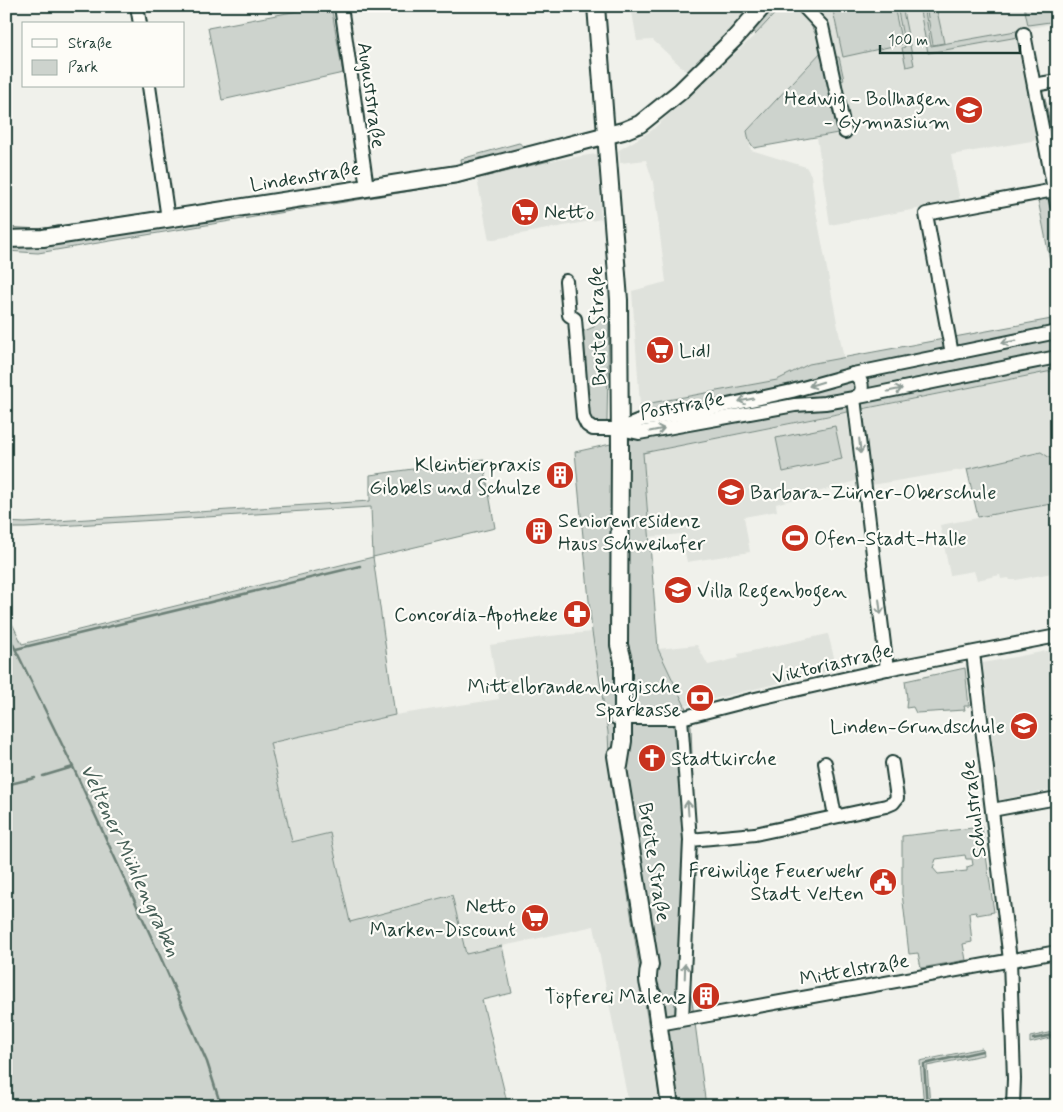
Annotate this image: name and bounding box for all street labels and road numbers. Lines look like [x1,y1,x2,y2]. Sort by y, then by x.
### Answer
street label: Auguststraße [350,40,391,150]
street label: Lindenstraße [248,155,362,199]
street label: Breite Straße [583,265,614,386]
street label: Poststraße [638,386,727,427]
street label: Viktoriastraße [770,638,895,691]
street label: Schulstraße [955,758,994,859]
street label: Breite Straße [631,801,676,924]
street label: Mittelstraße [797,948,911,993]

